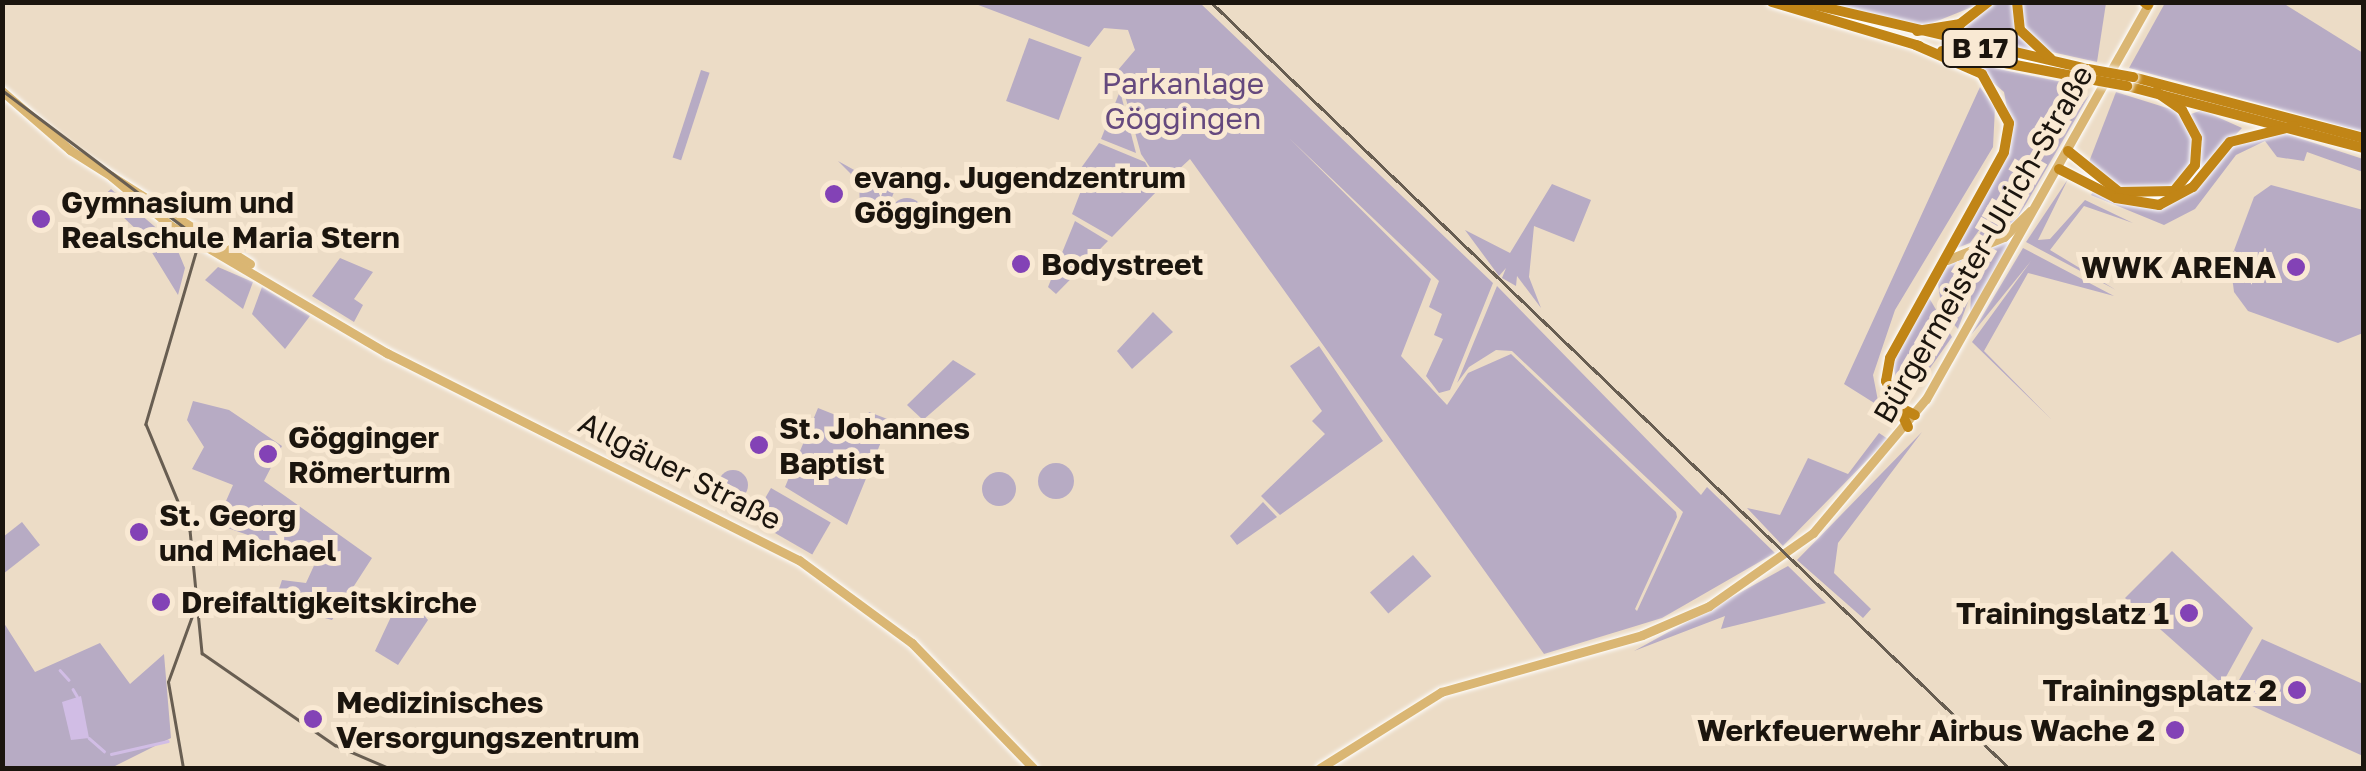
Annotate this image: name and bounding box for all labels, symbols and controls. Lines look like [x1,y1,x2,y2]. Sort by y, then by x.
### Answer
road number: B 17 [1940,25,2020,71]
street label: Bürgermeister-Ulrich-Straße [1866,59,2100,429]
park label: Parkanlage Göggingen [1102,65,1264,136]
place label: evang. Jugendzentrum Göggingen [854,159,1186,230]
marker: evang. Jugendzentrum Göggingen [823,183,845,205]
place label: Gymnasium und Realschule Maria Stern [61,184,400,254]
marker: Gymnasium und Realschule Maria Stern [30,208,52,230]
place label: Bodystreet [1041,246,1203,282]
place label: WWK ARENA [2081,249,2276,285]
marker: Bodystreet [1010,253,1032,275]
marker: WWK ARENA [2285,256,2307,278]
street label: Allgäuer Straße [573,405,787,537]
place label: St. Johannes Baptist [779,410,970,480]
place label: Gögginger Römerturm [288,419,450,490]
marker: St. Johannes Baptist [748,434,770,456]
marker: Gögginger Römerturm [257,443,279,465]
place label: St. Georg und Michael [159,497,336,568]
marker: St. Georg und Michael [128,521,150,543]
place label: Dreifaltigkeitskirche [181,584,477,620]
marker: Dreifaltigkeitskirche [150,591,172,613]
place label: Trainingslatz 1 [1956,595,2169,631]
marker: Trainingslatz 1 [2178,602,2200,624]
place label: Trainingsplatz 2 [2043,672,2277,708]
marker: Trainingsplatz 2 [2286,679,2308,701]
place label: Medizinisches Versorgungszentrum [336,684,639,754]
marker: Medizinisches Versorgungszentrum [300,706,326,732]
place label: Werkfeuerwehr Airbus Wache 2 [1697,712,2155,748]
marker: Werkfeuerwehr Airbus Wache 2 [2164,719,2186,741]

